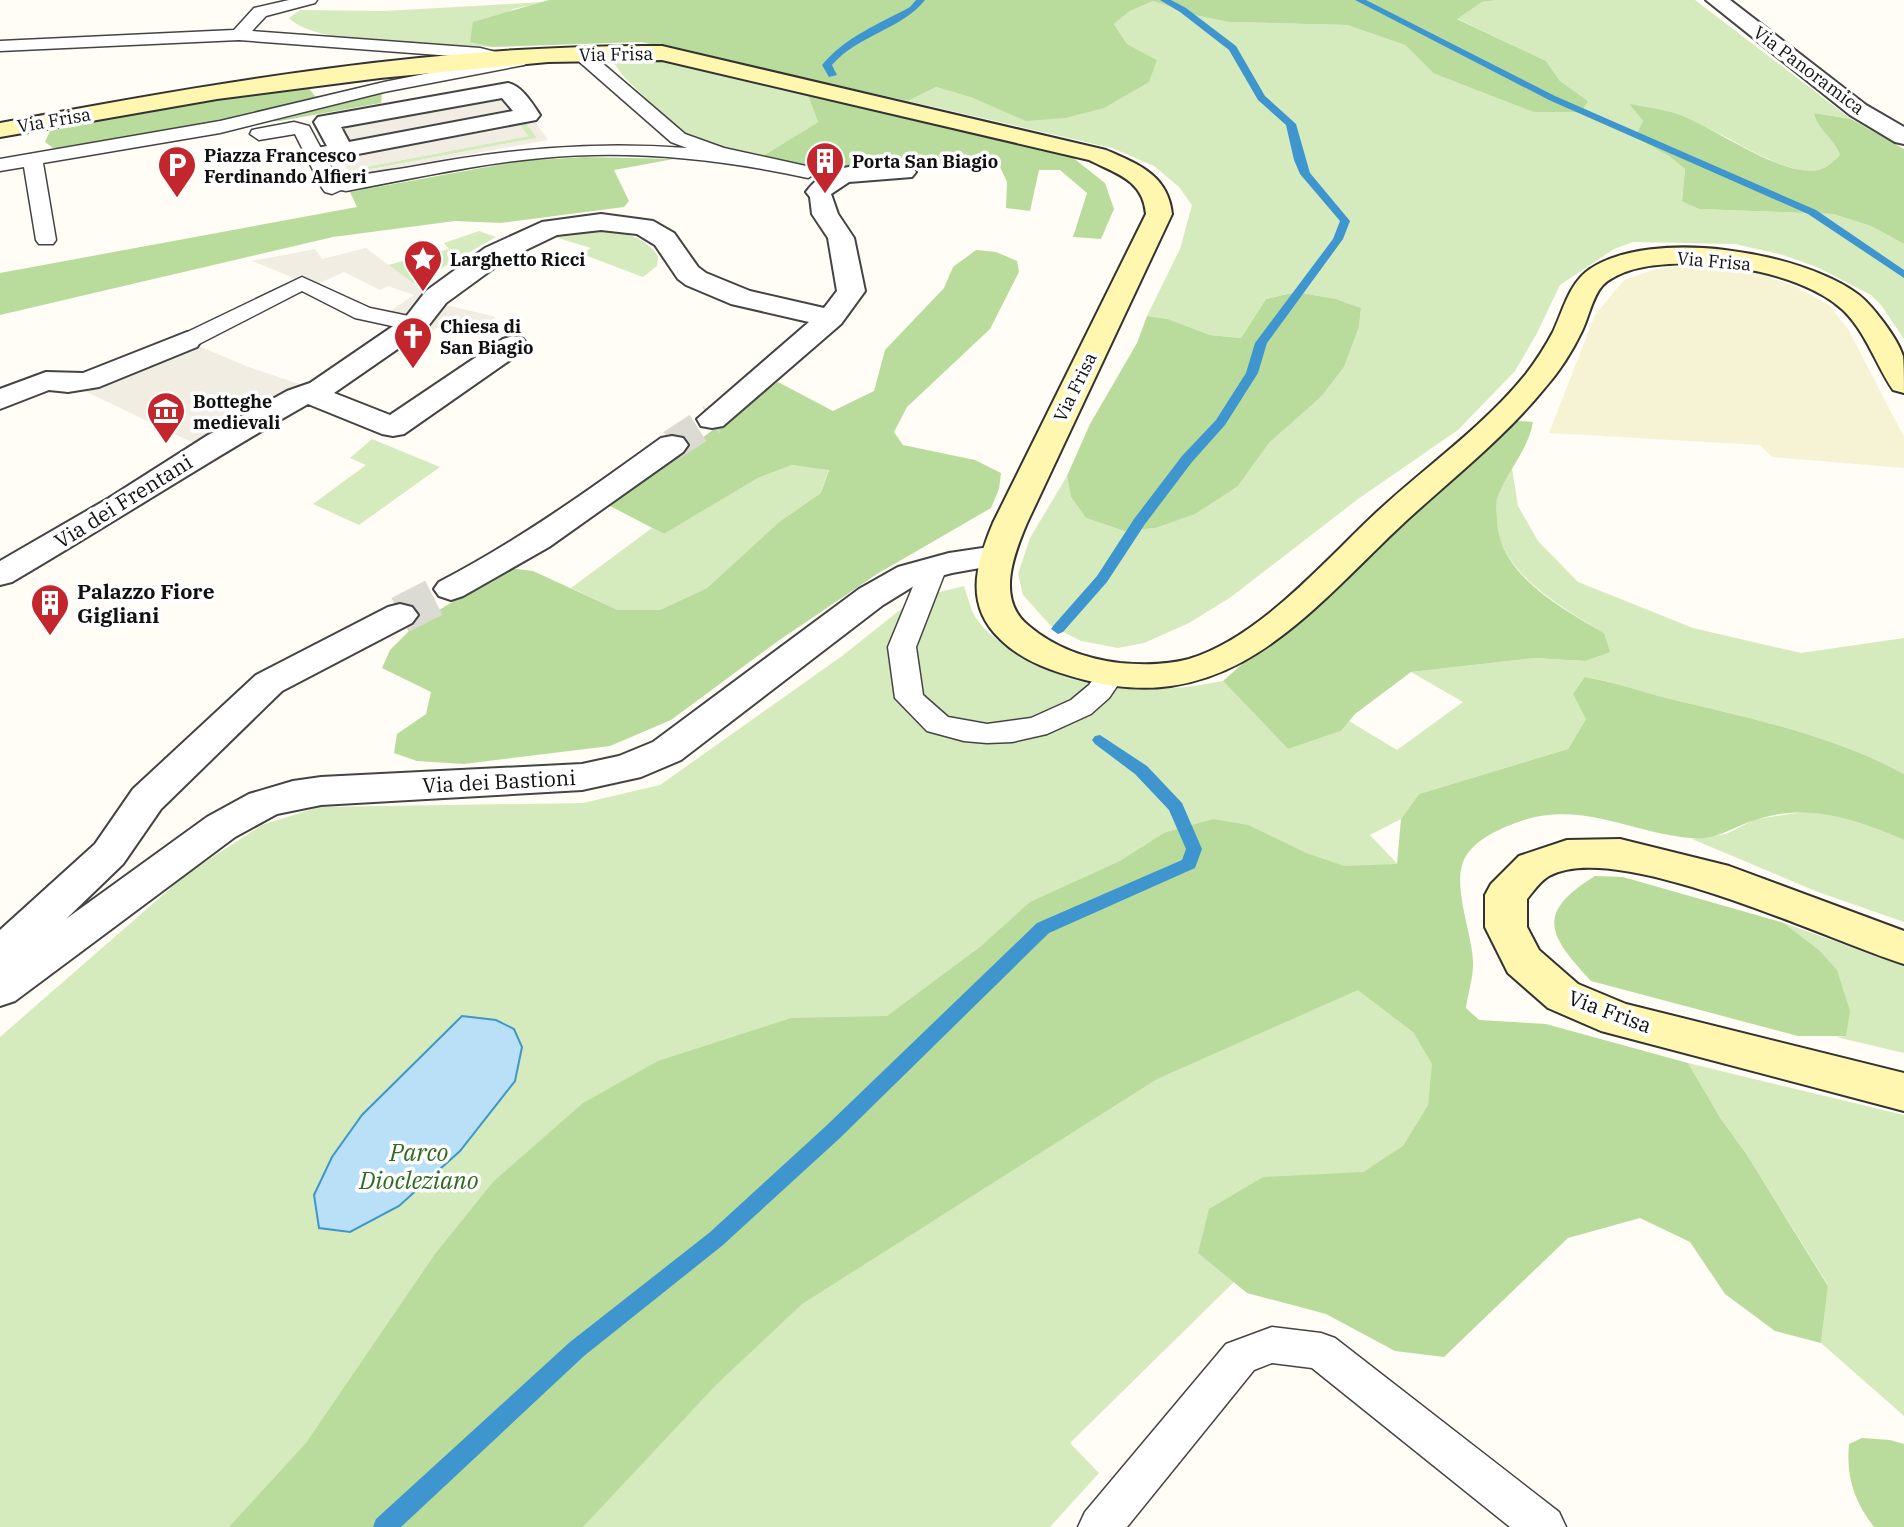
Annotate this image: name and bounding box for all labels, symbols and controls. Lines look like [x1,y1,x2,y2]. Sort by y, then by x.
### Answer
street label: Via Panoramica [1749,21,1869,119]
street label: Via Frisa [579,42,654,66]
street label: Via Frisa [15,102,93,138]
building icon: Porta San Biagio [804,140,846,195]
parking icon: Piazza Francesco Ferdinando Alfieri [156,144,198,199]
place label: Piazza Francesco Ferdinando Alfieri [204,144,367,188]
place label: Porta San Biagio [852,150,998,173]
place icon: Larghetto Ricci [402,238,444,293]
street label: Via Frisa [1676,246,1752,276]
place label: Larghetto Ricci [450,248,585,271]
church icon: Chiesa di San Biagio [392,315,434,370]
place label: Chiesa di San Biagio [440,315,534,359]
street label: Via Frisa [1048,348,1102,425]
museum icon: Botteghe medievali [145,390,187,445]
place label: Botteghe medievali [193,390,280,434]
street label: Via dei Frentani [49,447,197,555]
place label: Palazzo Fiore Gigliani [77,577,215,629]
building icon: Palazzo Fiore Gigliani [29,582,71,637]
street label: Via dei Bastioni [422,763,576,799]
street label: Via Frisa [1564,983,1656,1039]
park label: Parco Diocleziano [358,1136,479,1196]

